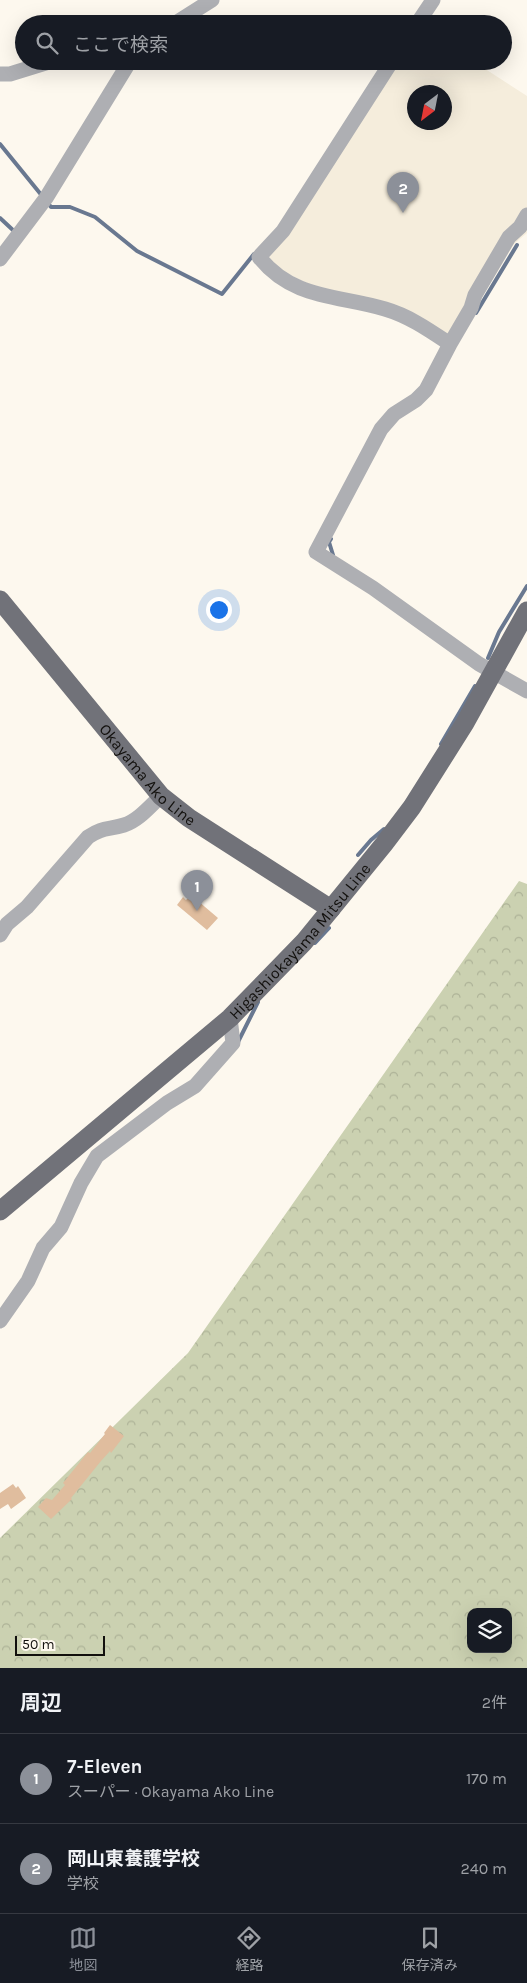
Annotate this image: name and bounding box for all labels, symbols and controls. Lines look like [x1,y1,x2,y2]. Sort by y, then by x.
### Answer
search box [15,15,512,70]
icon: search [33,29,61,57]
text: ここで検索 [73,34,168,56]
north arrow [407,85,452,130]
pin: 2 [387,172,419,213]
your location [206,597,232,623]
street label: Okayama Ako Line [96,720,199,829]
street label: Higashiokayama Mitsu Line [225,859,374,1023]
pin: 1 [181,870,213,911]
map controls [467,1608,512,1653]
button: layers [467,1608,512,1653]
scale bar [15,1633,105,1656]
text: 50 m [22,1636,55,1653]
text: 周辺 [20,1691,62,1715]
text: 2件 [482,1693,507,1712]
text: 7-Eleven [67,1756,142,1778]
text: 1 [33,1769,39,1788]
text: 170 m [466,1769,507,1788]
text: スーパー · Okayama Ako Line [67,1782,274,1801]
text: 岡山東養護学校 [67,1848,200,1870]
text: 2 [31,1859,41,1878]
text: 240 m [461,1859,507,1878]
text: 学校 [67,1874,99,1893]
tab: 地図 [69,1924,97,1974]
tab: 経路 [235,1924,263,1974]
tab: 保存済み [402,1924,458,1974]

